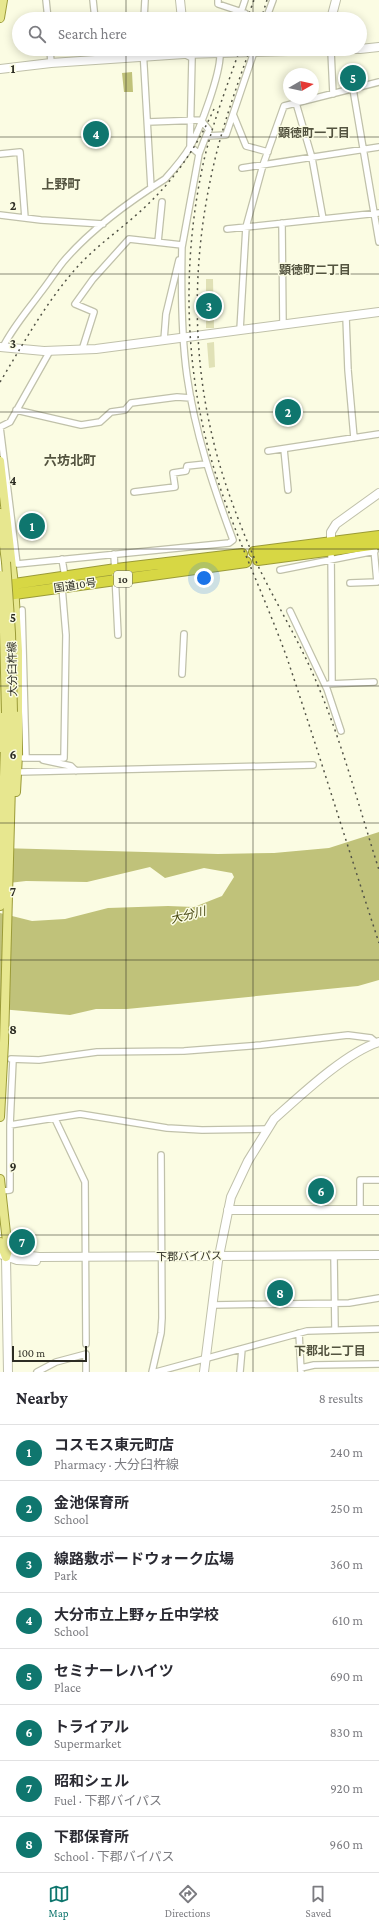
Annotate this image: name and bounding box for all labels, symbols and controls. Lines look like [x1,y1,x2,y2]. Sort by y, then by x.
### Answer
search box [12,12,367,56]
icon: search [26,23,48,45]
text: Search here [58,26,127,42]
text: 1 [11,61,16,76]
pin: 5 [340,63,366,93]
north arrow [283,68,319,104]
pin: 4 [83,119,109,149]
district label: 顕徳町一丁目 [278,126,350,140]
district label: 上野町 [41,177,81,192]
text: 2 [10,198,17,213]
district label: 顕徳町二丁目 [279,263,351,277]
pin: 3 [196,291,222,321]
text: 3 [10,336,16,351]
pin: 2 [275,397,301,427]
district label: 六坊北町 [44,453,96,468]
text: 4 [9,473,17,488]
pin: 1 [19,511,45,541]
your location [194,568,214,588]
road number: 10 [114,571,132,587]
street label: 国道10号 [53,576,97,594]
text: 5 [10,610,16,625]
street label: 大分臼杵線 [6,641,18,697]
text: 6 [9,747,17,762]
text: 7 [10,884,16,899]
water label: 大分川 [169,903,209,926]
text: 8 [9,1022,17,1037]
text: 9 [9,1159,17,1174]
pin: 6 [308,1176,334,1206]
pin: 7 [9,1227,35,1257]
street label: 下郡バイパス [156,1249,222,1263]
pin: 8 [267,1278,293,1308]
scale bar [12,1344,87,1363]
district label: 下郡北二丁目 [294,1344,366,1358]
text: 100 m [18,1347,45,1359]
text: Nearby [16,1389,68,1408]
text: 8 results [319,1391,363,1406]
text: コスモス東元町店 [54,1437,174,1453]
text: 1 [27,1445,31,1460]
text: 240 m [330,1445,363,1460]
text: Pharmacy · 大分臼杵線 [54,1457,179,1472]
text: 金池保育所 [54,1495,129,1511]
text: 2 [26,1501,32,1516]
text: 250 m [330,1501,363,1516]
text: School [54,1512,89,1527]
text: 線路敷ボードウォーク広場 [54,1551,234,1567]
text: 3 [26,1557,32,1572]
text: 360 m [330,1557,363,1572]
text: Park [54,1568,77,1583]
text: 大分市立上野ヶ丘中学校 [54,1607,219,1623]
text: 4 [25,1613,33,1628]
text: 610 m [332,1613,363,1628]
text: School [54,1624,89,1639]
text: セミナーレハイツ [54,1663,174,1679]
text: 5 [26,1669,32,1684]
text: 690 m [330,1669,363,1684]
text: Place [54,1680,81,1695]
text: トライアル [54,1719,129,1735]
text: 6 [25,1725,33,1740]
text: 830 m [330,1725,363,1740]
text: Supermarket [54,1736,121,1751]
text: 昭和シェル [54,1773,129,1789]
text: 7 [26,1781,32,1796]
text: 920 m [330,1781,363,1796]
text: Fuel · 下郡バイパス [54,1793,162,1808]
text: 下郡保育所 [54,1829,129,1845]
text: 8 [25,1837,33,1852]
text: 960 m [330,1837,363,1852]
text: School · 下郡バイパス [54,1849,174,1864]
tab: Map [48,1883,70,1919]
tab: Directions [165,1883,210,1919]
tab: Saved [306,1883,331,1919]

